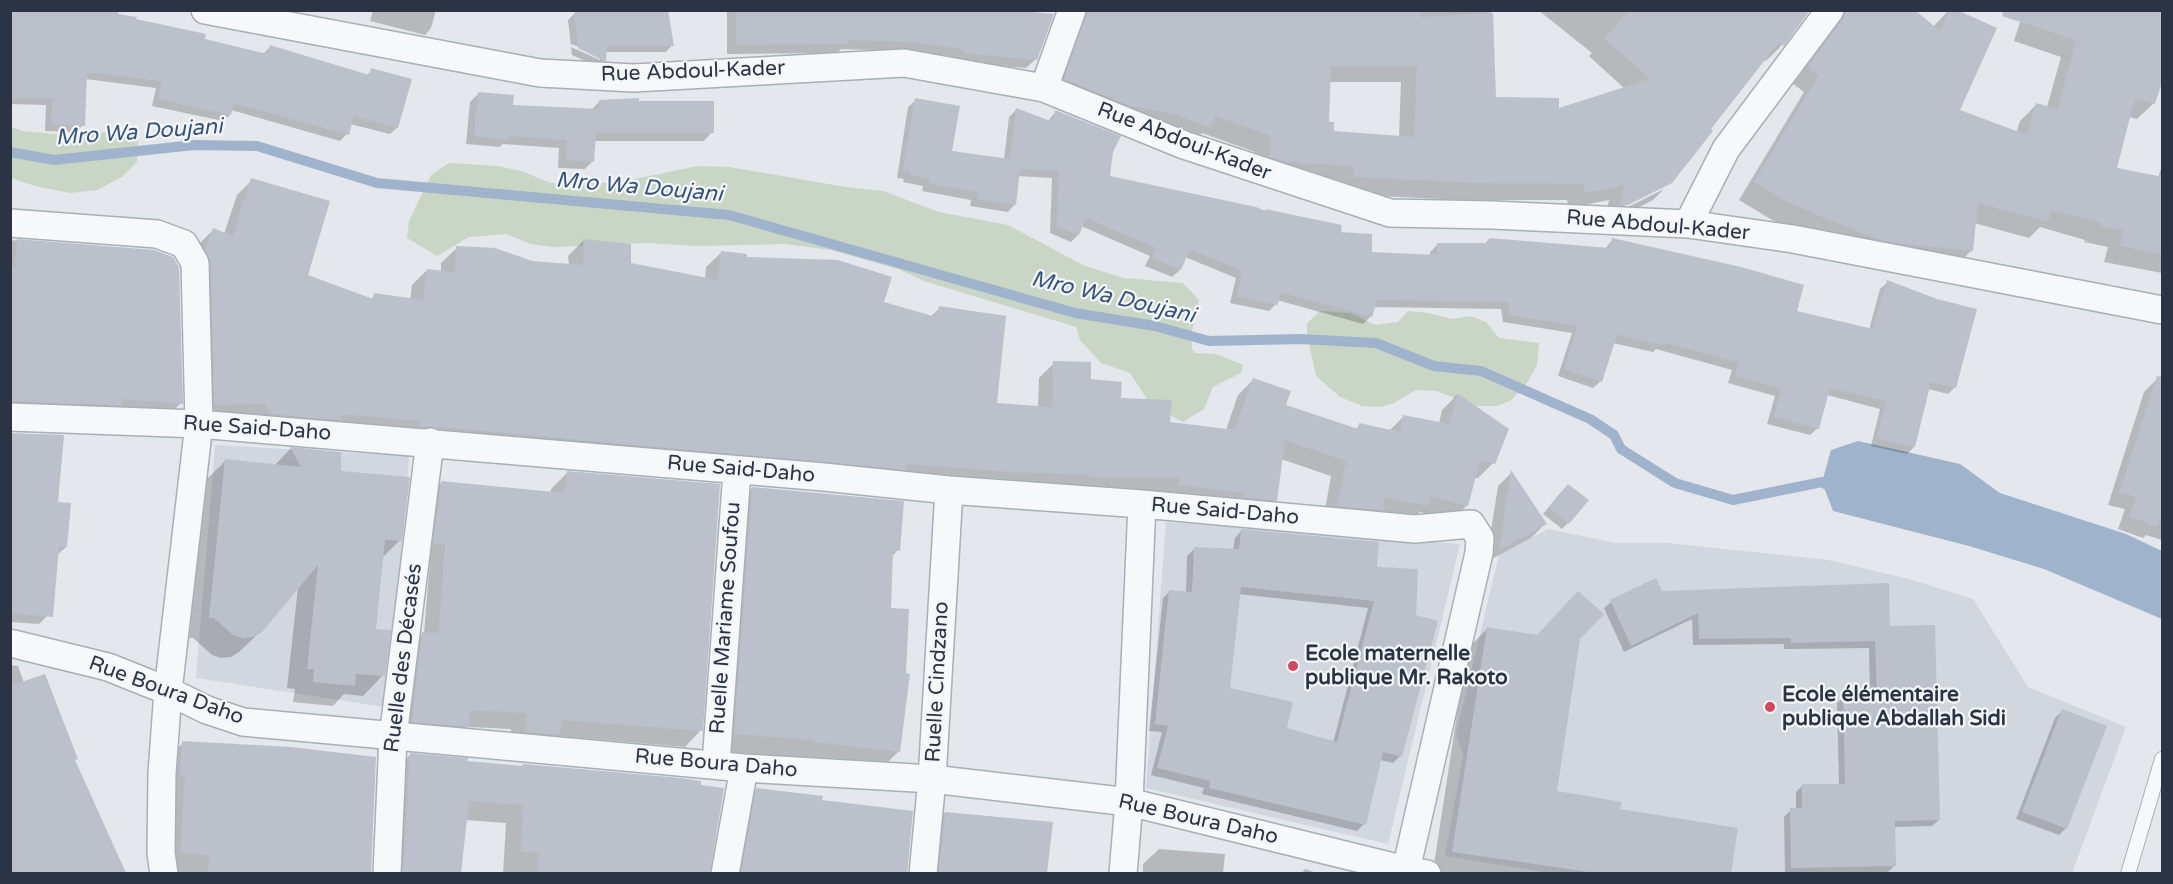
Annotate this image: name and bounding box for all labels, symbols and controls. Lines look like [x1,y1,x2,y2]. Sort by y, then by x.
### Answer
street label: Rue Abdoul-Kader [600,56,786,88]
street label: Rue Abdoul-Kader [1093,97,1275,187]
water label: Mro Wa Doujani [55,114,223,152]
water label: Mro Wa Doujani [554,168,724,208]
street label: Rue Abdoul-Kader [1565,205,1751,247]
water label: Mro Wa Doujani [1028,266,1198,330]
street label: Rue Said-Daho [182,411,332,447]
street label: Rue Said-Daho [666,451,816,489]
street label: Rue Said-Daho [1150,493,1300,531]
street label: Ruelle Mariame Soufou [705,501,747,735]
street label: Ruelle des Décasés [380,562,428,754]
street label: Ruelle Cindzano [921,601,955,763]
place label: Ecole maternelle publique Mr. Rakoto [1305,641,1508,691]
street label: Rue Boura Daho [85,651,247,731]
marker: Ecole maternelle publique Mr. Rakoto [1286,659,1300,673]
place label: Ecole élémentaire publique Abdallah Sidi [1782,682,2006,732]
marker: Ecole élémentaire publique Abdallah Sidi [1763,700,1777,714]
street label: Rue Boura Daho [634,744,798,784]
street label: Rue Boura Daho [1116,789,1280,851]

